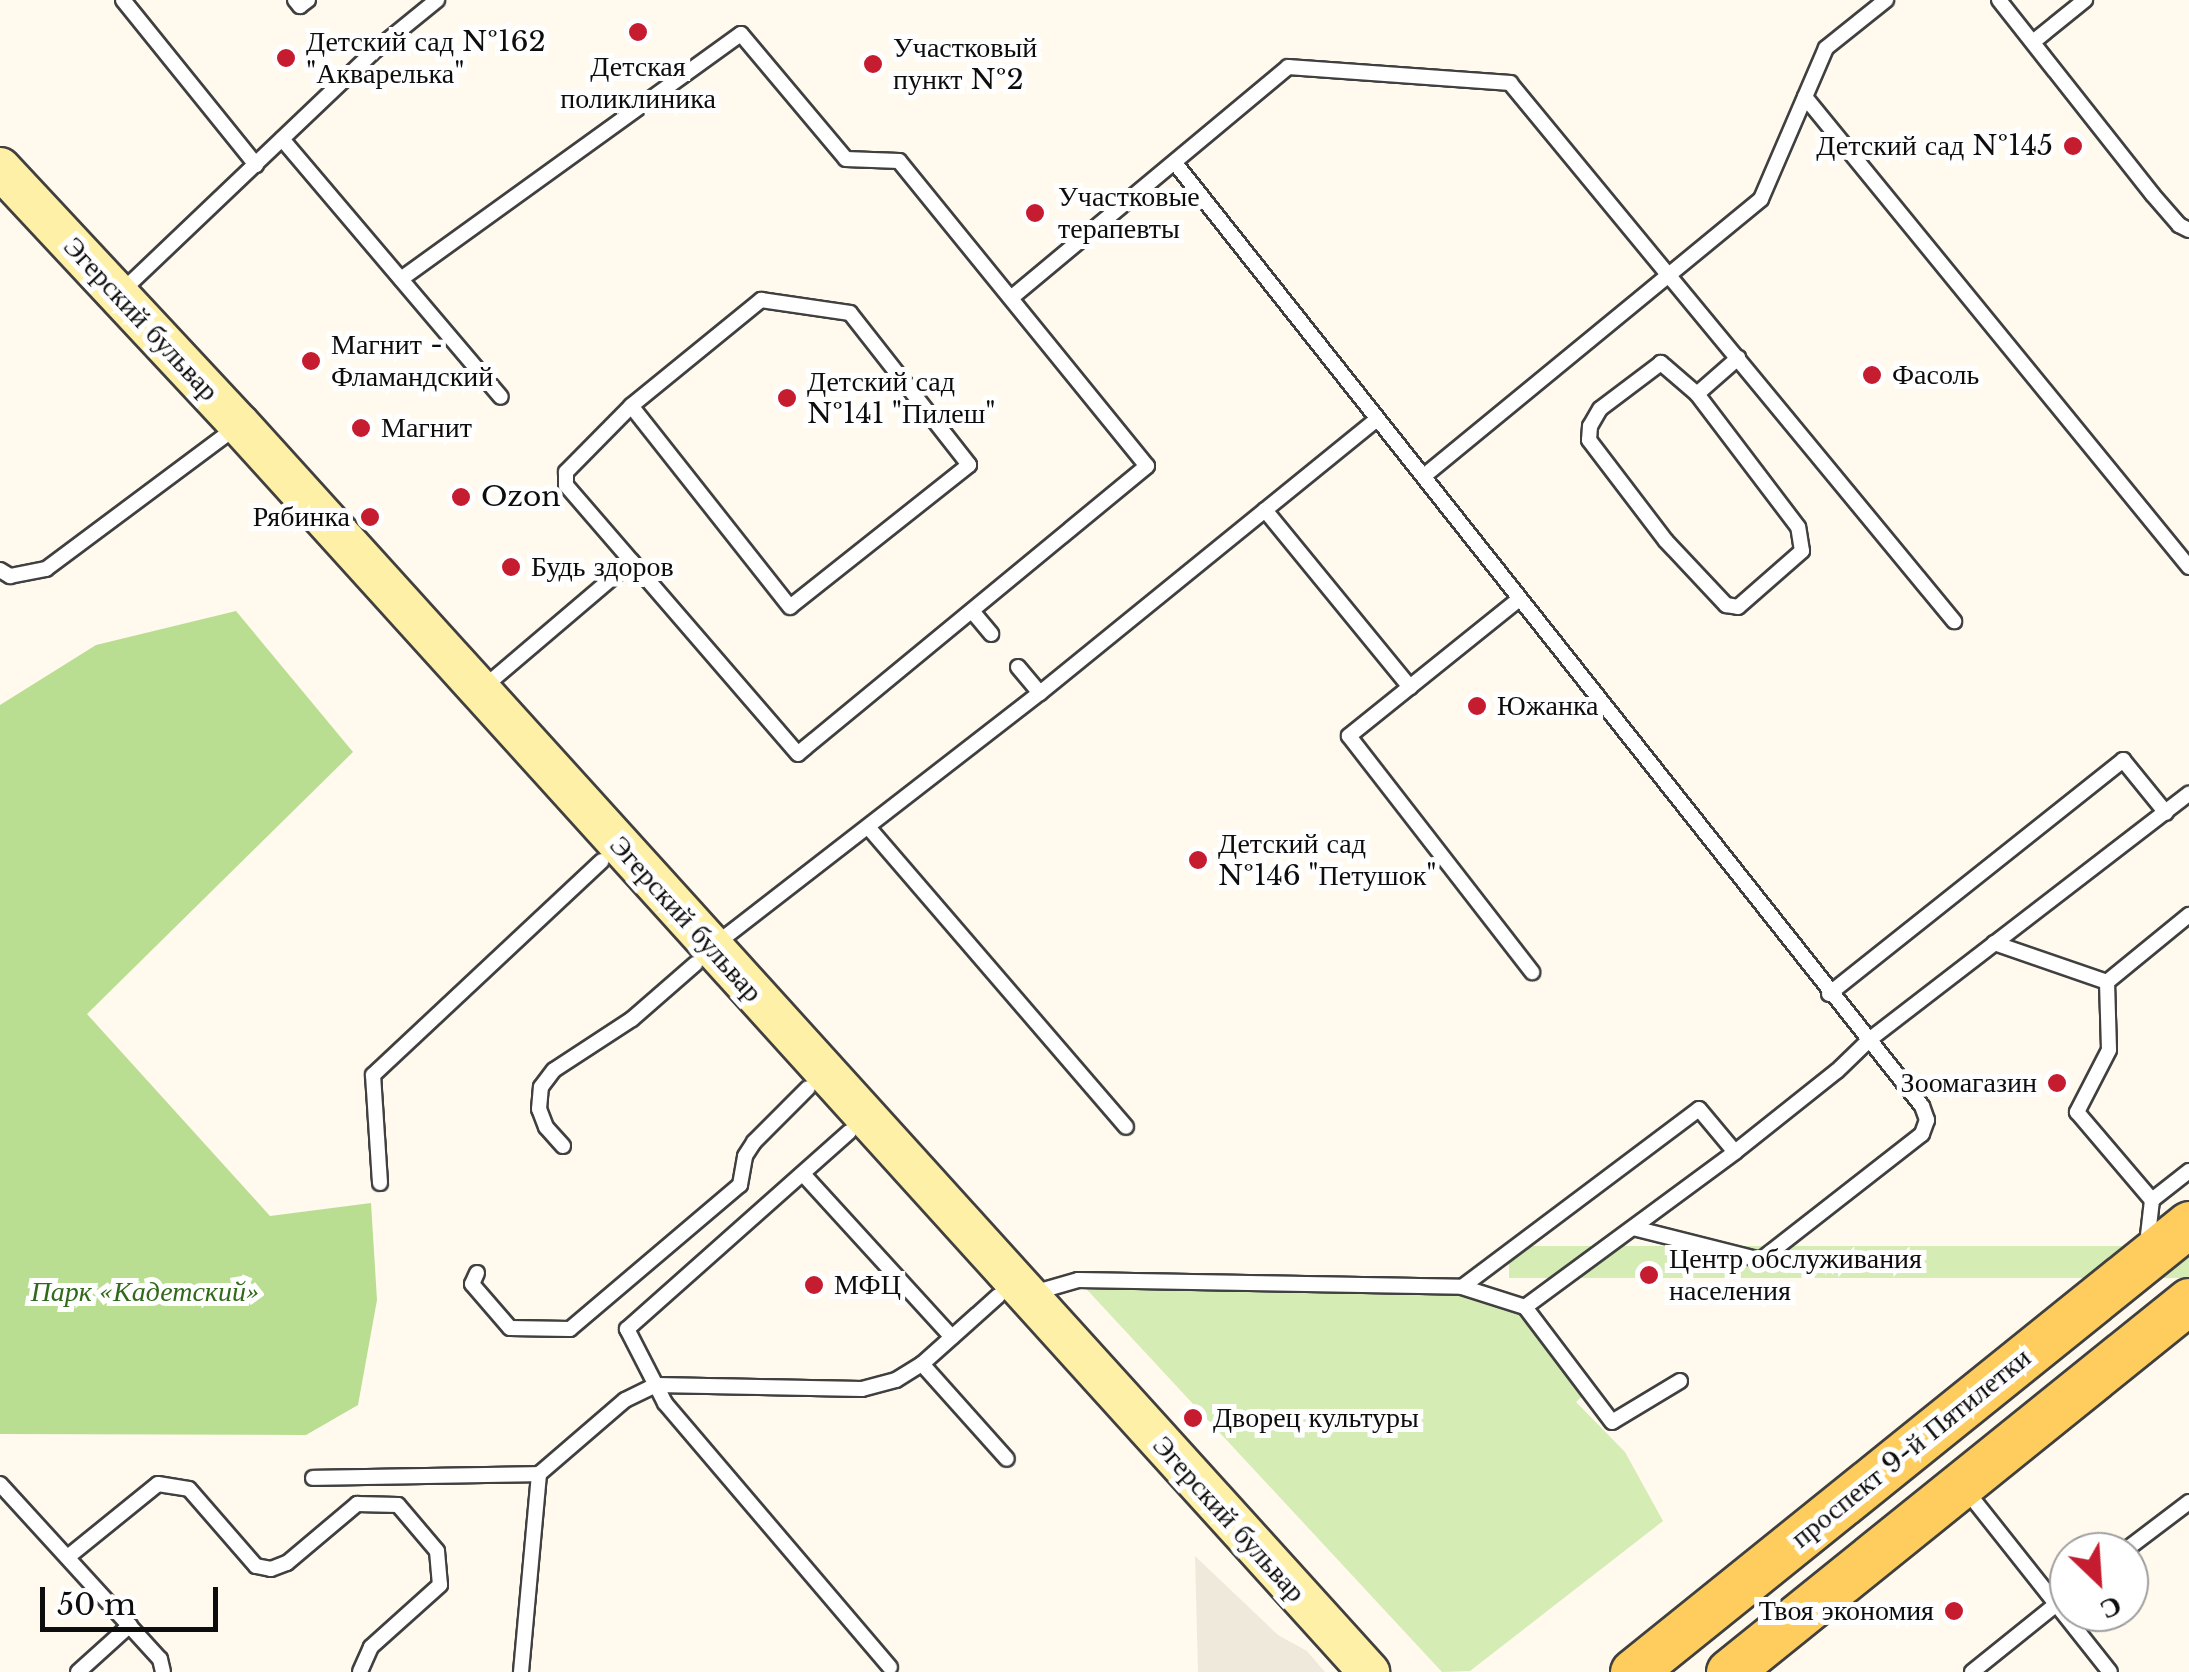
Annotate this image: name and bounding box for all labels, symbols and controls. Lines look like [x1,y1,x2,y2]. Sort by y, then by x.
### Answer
marker: Детская поликлиника [625,19,651,45]
place label: Детский сад №162 "Акварелька" [306,25,546,91]
place label: Участковый пункт №2 [893,31,1037,97]
marker: Детский сад №162 "Акварелька" [275,47,297,69]
place label: Детская поликлиника [560,50,716,116]
marker: Участковый пункт №2 [862,53,884,75]
place label: Детский сад №145 [1816,129,2053,163]
marker: Детский сад №145 [2062,135,2084,157]
place label: Участковые терапевты [1058,180,1200,246]
marker: Участковые терапевты [1022,200,1048,226]
street label: Эгерский бульвар [56,230,226,408]
place label: Магнит - Фламандский [331,328,493,394]
marker: Магнит - Фламандский [300,350,322,372]
place label: Фасоль [1892,358,1979,392]
marker: Фасоль [1861,364,1883,386]
place label: Детский сад №141 "Пилеш" [807,365,996,431]
marker: Детский сад №141 "Пилеш" [776,387,798,409]
place label: Магнит [381,411,472,445]
marker: Магнит [350,417,372,439]
place label: Ozon [481,480,560,514]
marker: Ozon [450,486,472,508]
place label: Рябинка [253,500,350,534]
marker: Рябинка [359,506,381,528]
place label: Будь здоров [531,550,674,584]
marker: Будь здоров [500,556,522,578]
place label: Южанка [1497,689,1598,723]
marker: Южанка [1466,695,1488,717]
place label: Детский сад №146 "Петушок" [1218,827,1437,893]
street label: Эгерский бульвар [603,829,769,1009]
marker: Детский сад №146 "Петушок" [1187,849,1209,871]
place label: Зоомагазин [1901,1066,2037,1100]
marker: Зоомагазин [2046,1072,2068,1094]
place label: Центр обслуживания населения [1669,1242,1922,1308]
marker: Центр обслуживания населения [1638,1264,1660,1286]
place label: МФЦ [834,1268,901,1302]
marker: МФЦ [803,1274,825,1296]
park label: Парк «Кадетский» [31,1275,259,1309]
street label: проспект 9-й Пятилетки [1784,1341,2038,1555]
place label: Дворец культуры [1213,1401,1419,1435]
marker: Дворец культуры [1182,1407,1204,1429]
street label: Эгерский бульвар [1146,1429,1312,1609]
north arrow [2049,1532,2149,1632]
scale bar [45,1567,222,1629]
text: 50 m [57,1586,136,1623]
text: С [2094,1588,2128,1628]
place label: Твоя экономия [1759,1594,1934,1628]
marker: Твоя экономия [1943,1600,1965,1622]

